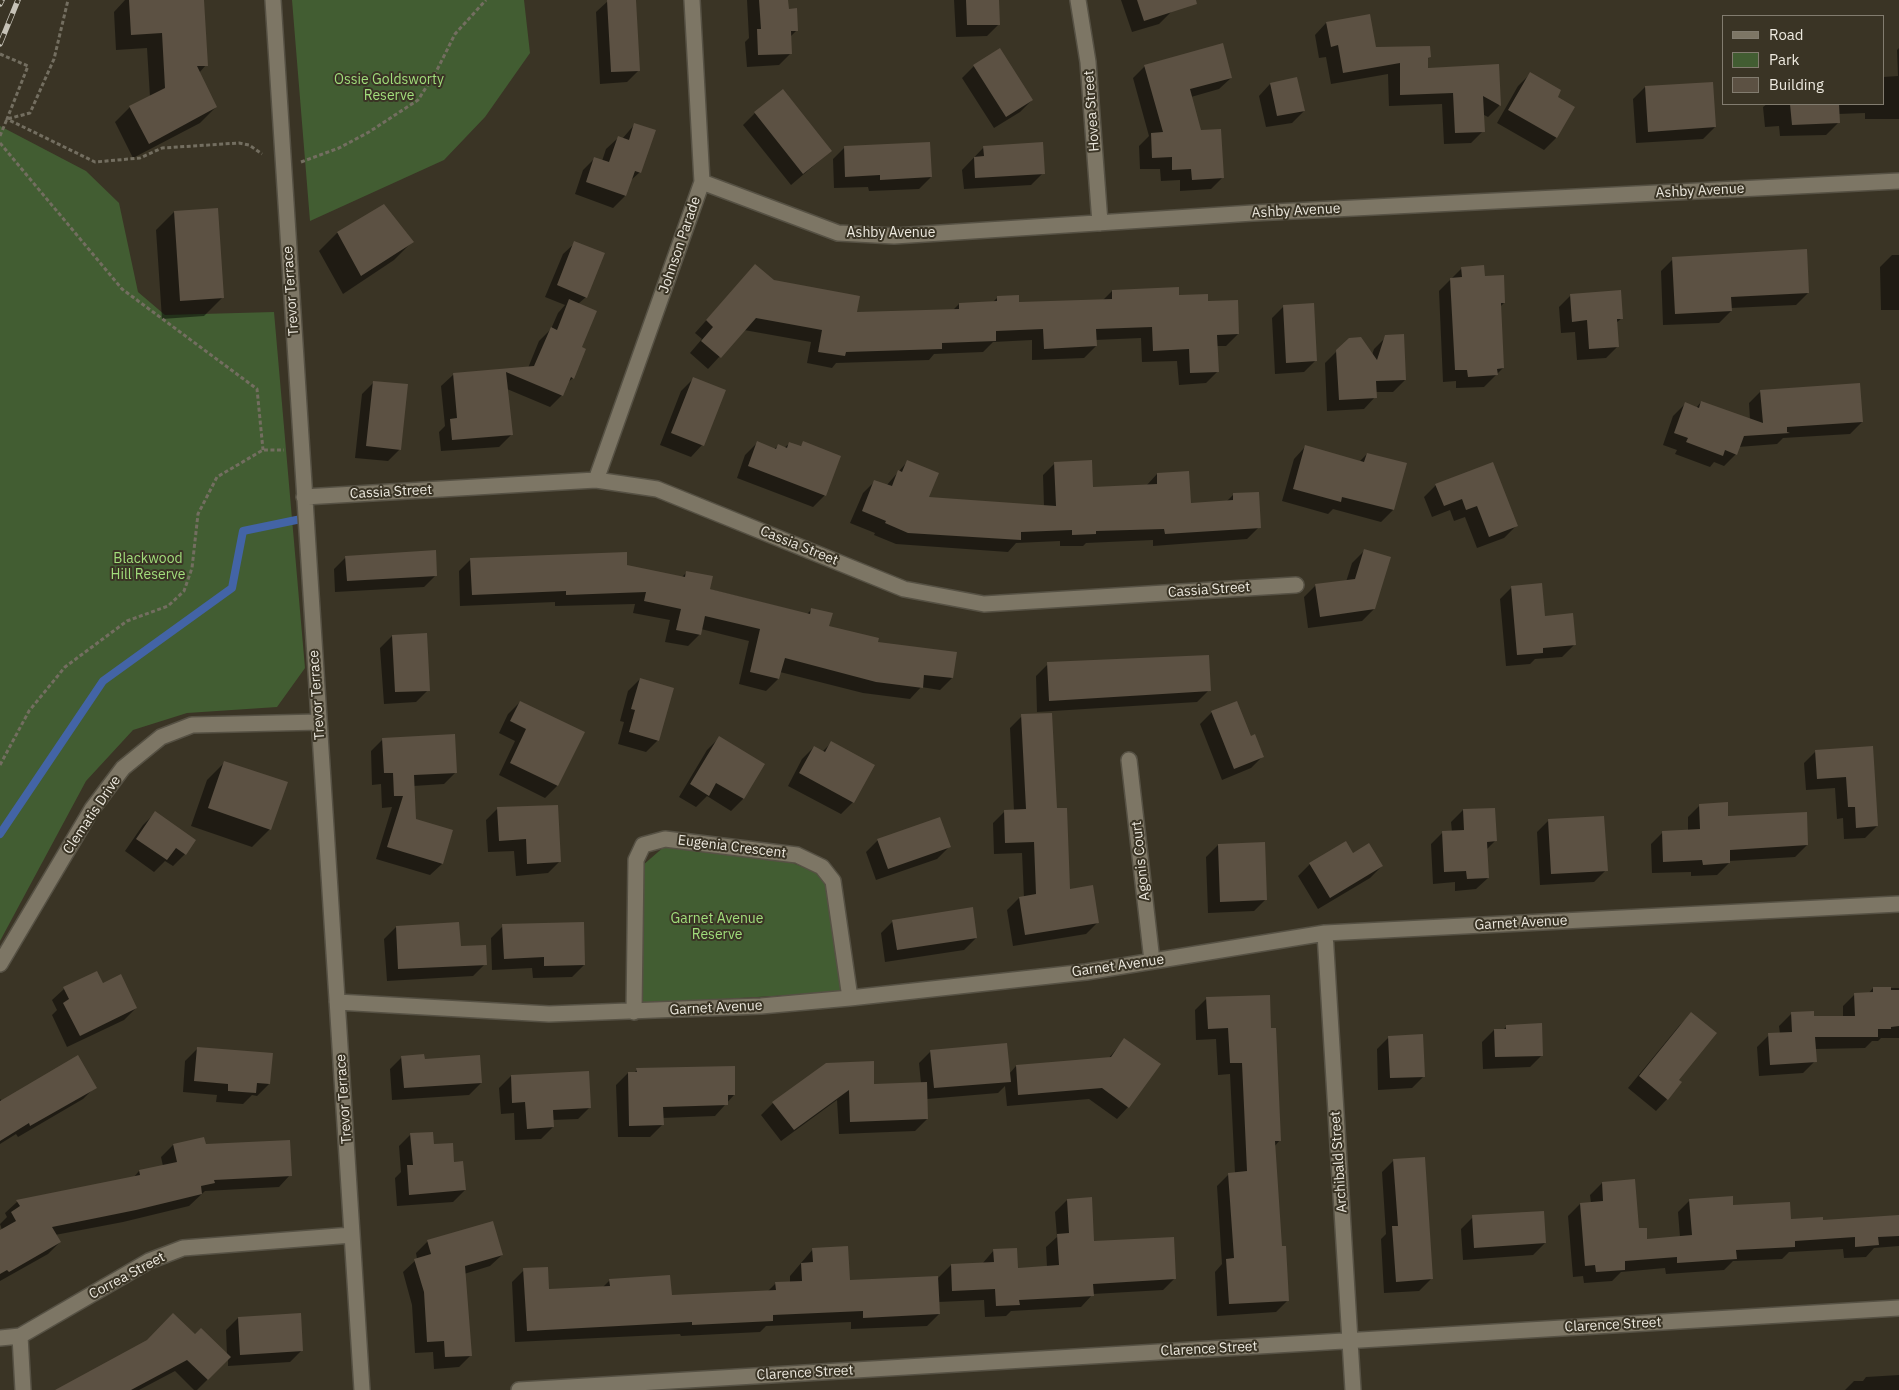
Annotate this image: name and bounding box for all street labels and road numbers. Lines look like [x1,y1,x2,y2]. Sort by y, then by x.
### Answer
street label: Hovea Street [1081,70,1103,152]
street label: Ashby Avenue [1655,180,1745,202]
street label: Johnson Parade [656,195,704,295]
street label: Ashby Avenue [1251,200,1341,222]
street label: Ashby Avenue [847,225,935,241]
street label: Trevor Terrace [279,245,303,337]
street label: Cassia Street [349,481,433,503]
street label: Cassia Street [758,523,840,569]
street label: Cassia Street [1167,579,1251,601]
street label: Trevor Terrace [305,649,329,741]
street label: Clematis Drive [60,773,124,857]
street label: Agonis Court [1128,820,1154,902]
street label: Eugenia Crescent [677,832,787,862]
street label: Garnet Avenue [1474,912,1568,934]
street label: Garnet Avenue [1071,951,1165,981]
street label: Garnet Avenue [669,997,763,1019]
street label: Trevor Terrace [332,1053,356,1145]
street label: Archibald Street [1327,1111,1351,1213]
street label: Correa Street [86,1249,168,1303]
street label: Clarence Street [1564,1314,1662,1336]
street label: Clarence Street [1160,1338,1258,1360]
street label: Clarence Street [756,1362,854,1384]

